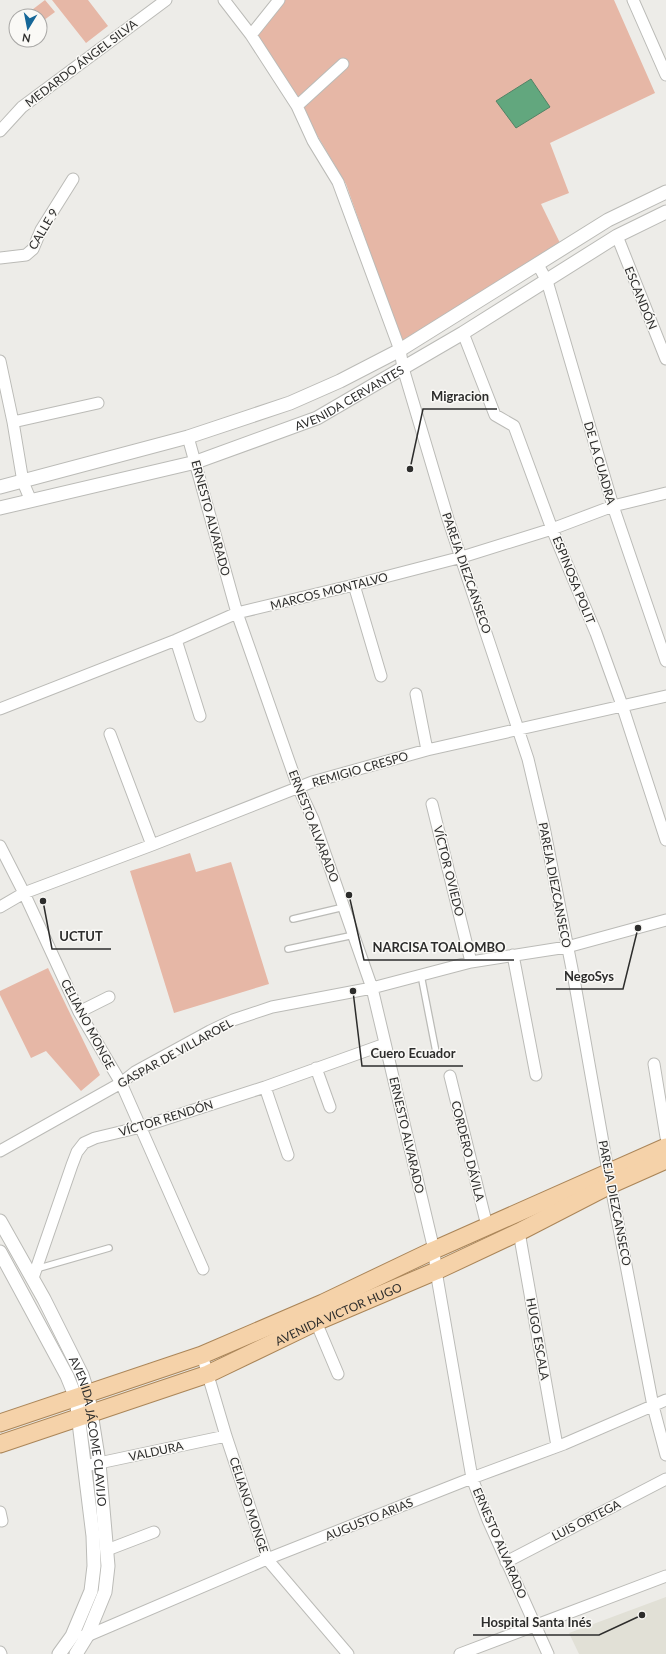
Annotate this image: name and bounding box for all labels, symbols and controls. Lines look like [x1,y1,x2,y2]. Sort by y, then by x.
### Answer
north arrow [8,8,48,48]
street label: MEDARDO ÁNGEL SILVA [22,16,140,110]
street label: CALLE 9 [25,206,61,252]
street label: ESCANDÓN [622,264,660,332]
street label: AVENIDA CERVANTES [293,362,406,433]
callout: Migracion [423,384,497,409]
text: Migracion [431,388,489,404]
street label: DE LA CUADRA [581,420,619,507]
street label: ERNESTO ALVARADO [188,458,234,578]
street label: PAREJA DIEZCANSECO [439,510,495,636]
street label: ESPINOSA POLIT [550,534,598,626]
street label: MARCOS MONTALVO [269,569,390,613]
street label: REMIGIO CRESPO [310,748,410,790]
street label: ERNESTO ALVARADO [286,768,343,885]
street label: PAREJA DIEZCANSECO [535,821,575,949]
street label: VÍCTOR OVIEDO [430,824,468,918]
callout: UCTUT [52,924,111,949]
text: UCTUT [59,928,103,944]
callout: NARCISA TOALOMBO [364,935,514,960]
text: NARCISA TOALOMBO [372,939,506,955]
callout: NegoSys [556,964,623,989]
text: NegoSys [564,968,614,984]
street label: CELIANO MONGE [58,976,118,1072]
street label: GASPAR DE VILLAROEL [115,1015,235,1091]
callout: Cuero Ecuador [362,1041,463,1066]
text: Cuero Ecuador [370,1045,456,1061]
street label: ERNESTO ALVARADO [386,1075,428,1195]
street label: VÍCTOR RENDÓN [117,1097,215,1139]
street label: CORDERO DÁVILA [448,1099,488,1204]
street label: PAREJA DIEZCANSECO [595,1139,635,1267]
street label: AVENIDA VICTOR HUGO [272,1279,404,1348]
street label: HUGO ESCALA [523,1297,553,1382]
street label: AVENIDA JÁCOME CLAVIJO [66,1353,110,1507]
street label: VALDURA [127,1438,185,1464]
street label: CELIANO MONGE [226,1455,272,1555]
street label: ERNESTO ALVARADO [470,1485,530,1601]
street label: AUGUSTO ARIAS [323,1495,415,1543]
street label: LUIS ORTEGA [549,1496,624,1544]
callout: Hospital Santa Inés [473,1610,599,1635]
text: Hospital Santa Inés [481,1614,592,1630]

